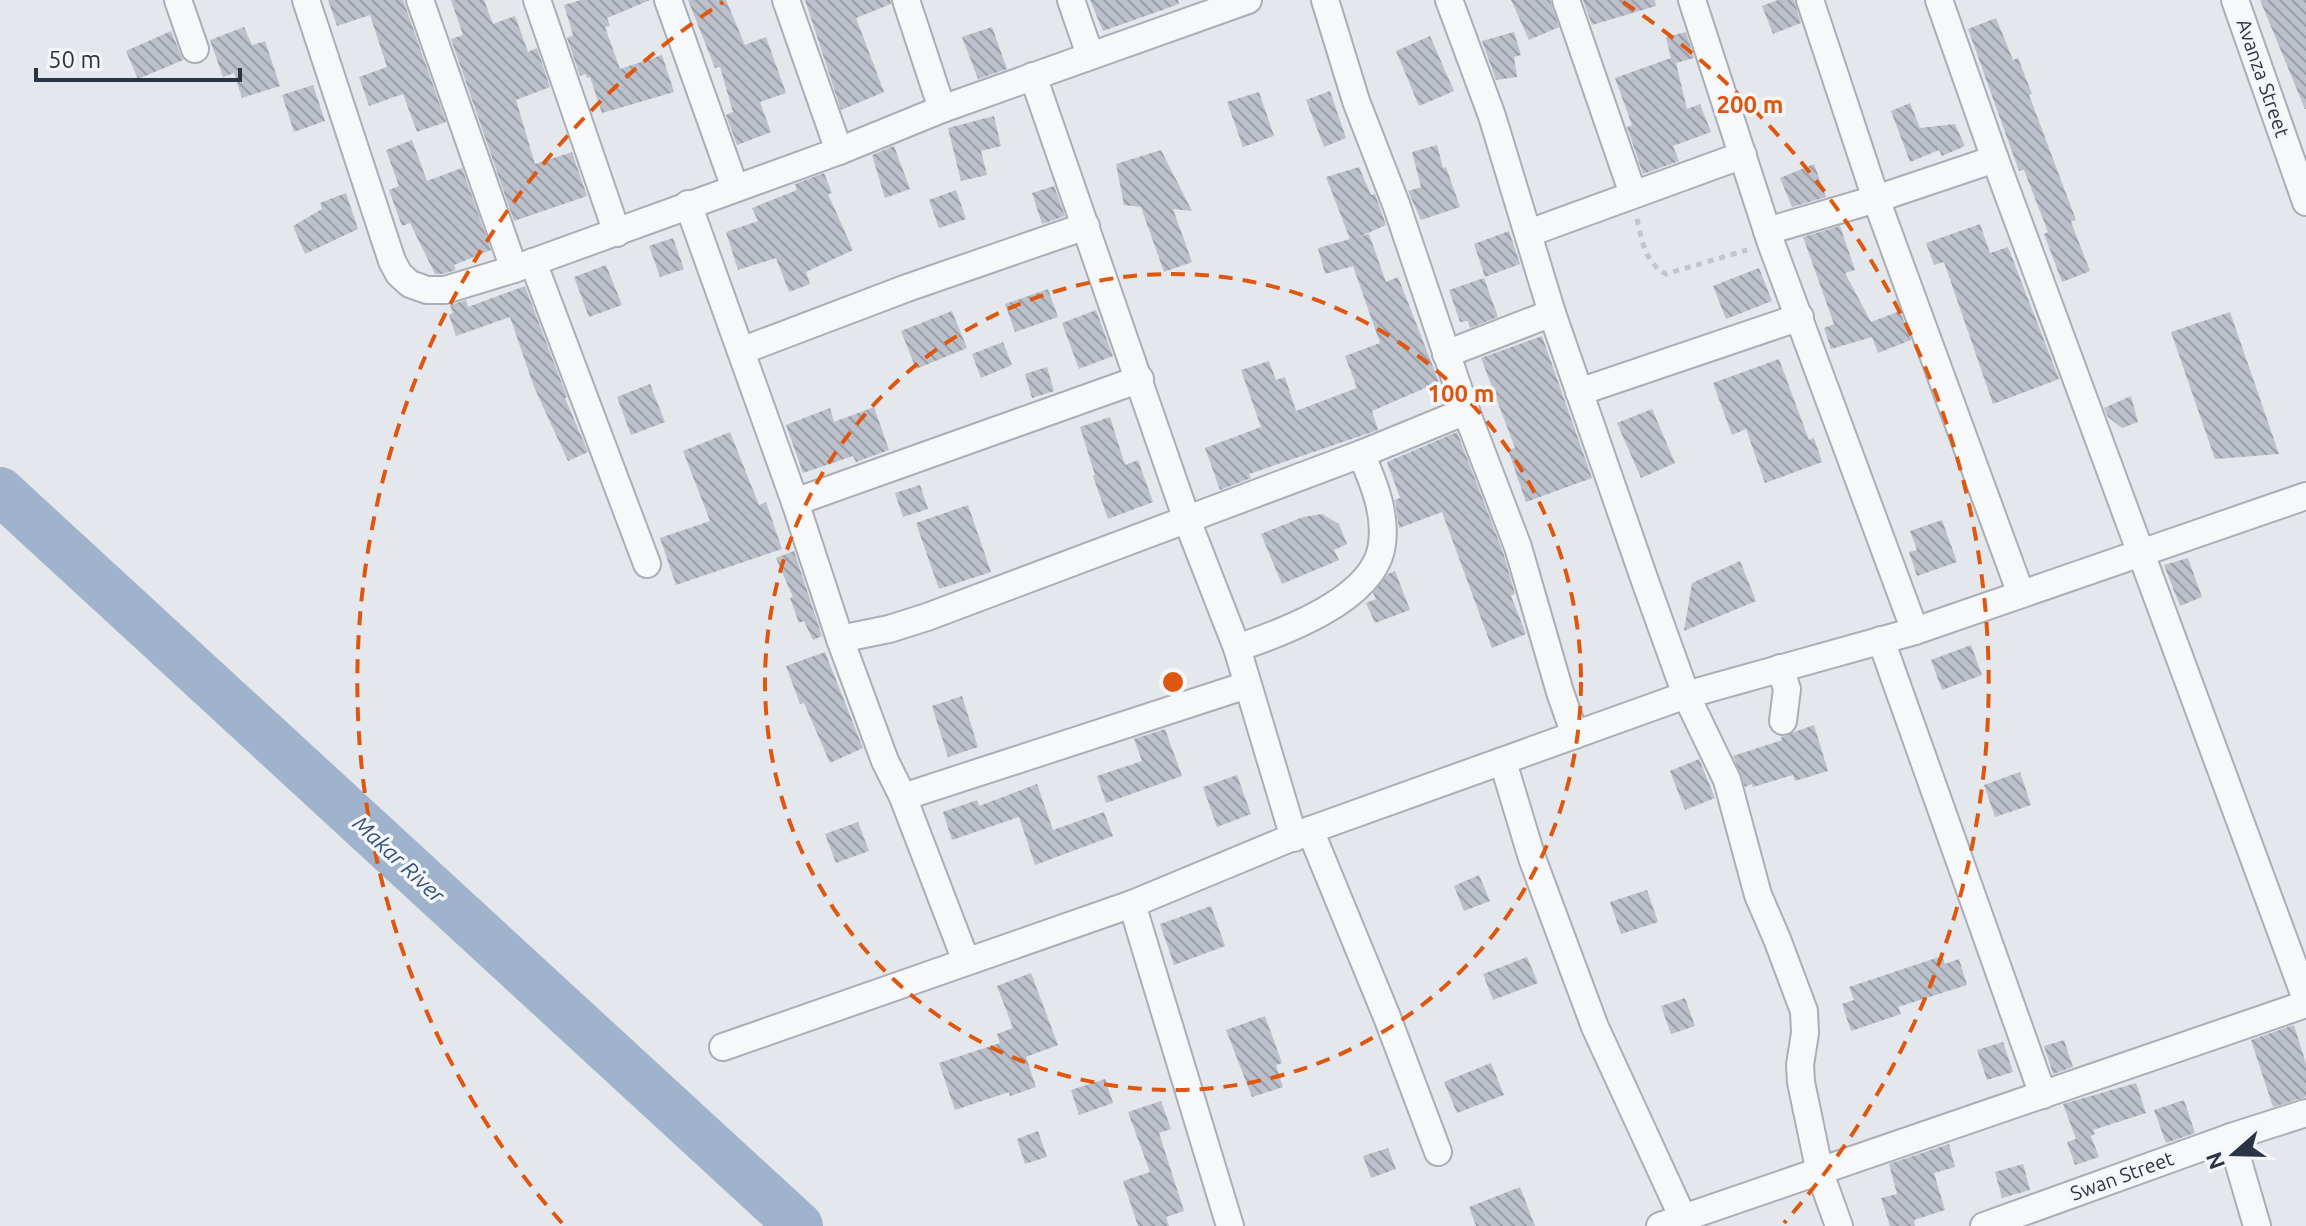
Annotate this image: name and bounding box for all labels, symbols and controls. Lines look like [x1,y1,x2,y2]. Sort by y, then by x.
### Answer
street label: Avanza Street [2232,15,2295,140]
scale bar [36,32,240,82]
text: 50 m [48,46,101,73]
text: 200 m [1717,91,1783,118]
text: 100 m [1428,380,1494,407]
centre of rings [1159,668,1187,696]
water label: Makar River [349,810,451,908]
north arrow [2194,1114,2274,1194]
street label: Swan Street [2067,1146,2177,1205]
text: N [2200,1149,2229,1173]

